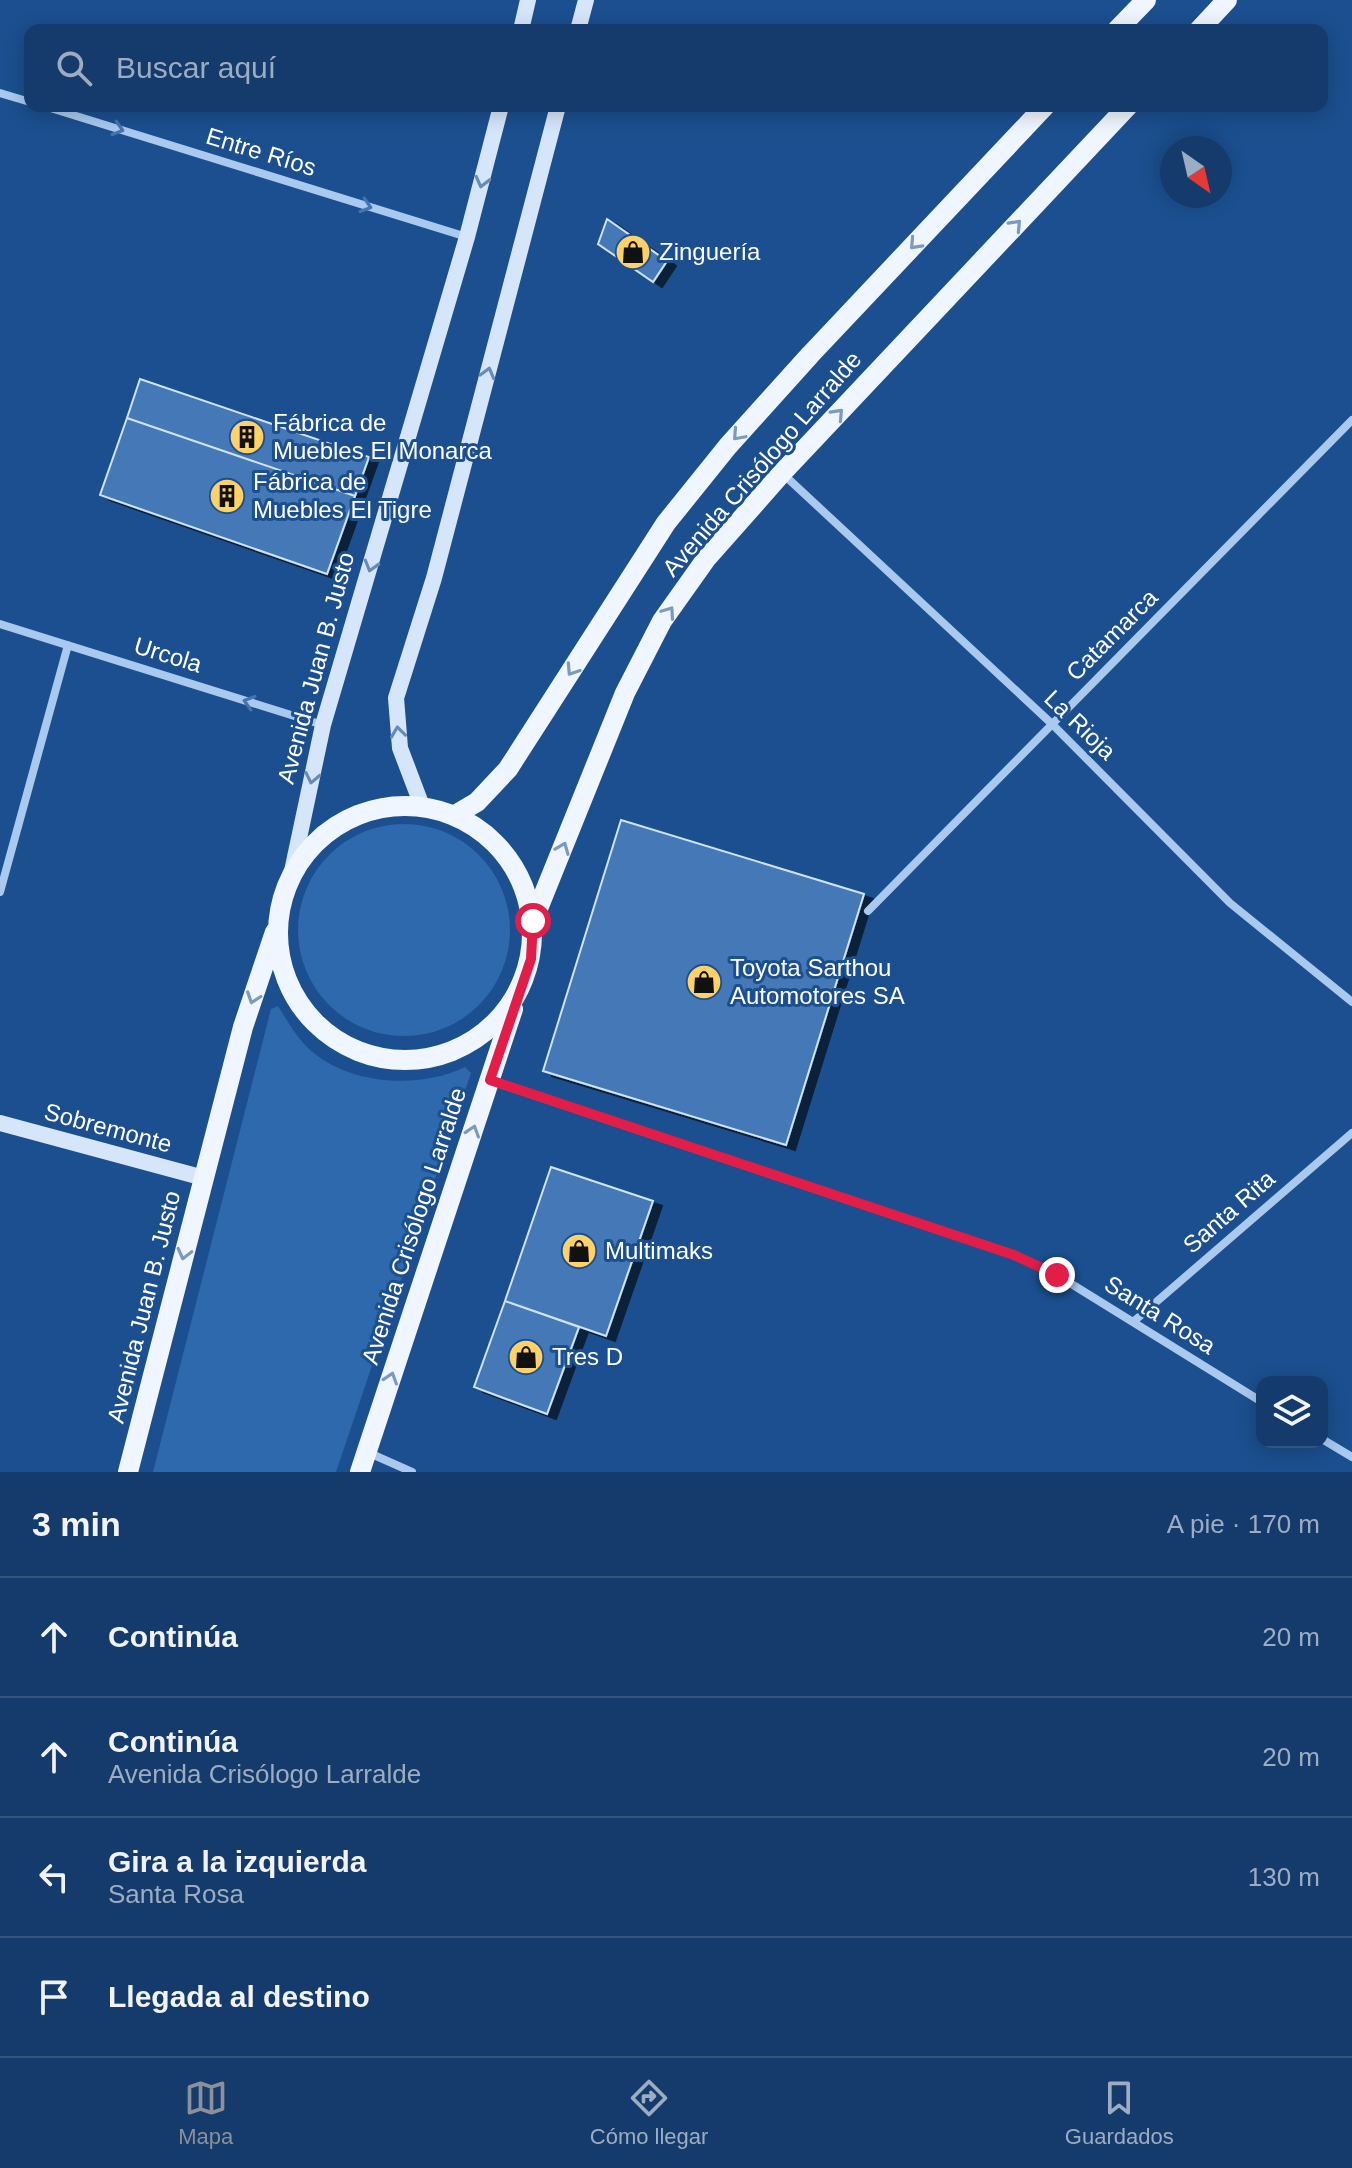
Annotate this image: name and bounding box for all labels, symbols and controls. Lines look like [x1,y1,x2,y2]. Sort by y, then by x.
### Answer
search box [24,24,1328,112]
icon: search [52,46,96,90]
text: Buscar aquí [116,51,276,84]
one-way arrow [111,120,124,136]
street label: Entre Ríos [203,122,319,181]
north arrow [1160,136,1232,208]
one-way arrow [474,174,491,188]
one-way arrow [359,197,373,213]
one-way arrow [1007,220,1021,234]
shop icon: Zinguería [614,233,652,271]
one-way arrow [909,235,924,249]
place label: Zinguería [659,238,761,265]
street label: Avenida Crisólogo Larralde [657,346,867,582]
one-way arrow [478,366,495,380]
place label: Fábrica de Muebles El Monarca [273,409,492,464]
one-way arrow [828,409,843,423]
building icon: Fábrica de Muebles El Monarca [228,418,266,456]
one-way arrow [733,425,747,440]
place label: Fábrica de Muebles El Tigre [253,468,432,523]
building icon: Fábrica de Muebles El Tigre [208,477,246,515]
street label: Avenida Juan B. Justo [272,549,359,786]
one-way arrow [364,559,380,572]
street label: Catamarca [1061,583,1163,686]
one-way arrow [659,606,674,620]
street label: Urcola [131,631,206,678]
one-way arrow [567,661,582,675]
street label: La Rioja [1039,684,1122,765]
one-way arrow [243,695,257,711]
one-way arrow [390,725,407,739]
one-way arrow [304,771,321,784]
one-way arrow [553,842,569,856]
route start [515,903,551,939]
place label: Toyota Sarthou Automotores SA [730,954,905,1009]
shop icon: Toyota Sarthou Automotores SA [685,963,723,1001]
one-way arrow [246,991,262,1005]
street label: Avenida Crisólogo Larralde [356,1084,471,1367]
street label: Sobremonte [41,1098,175,1157]
one-way arrow [464,1125,480,1138]
street label: Santa Rita [1178,1164,1280,1259]
street label: Avenida Juan B. Justo [102,1188,185,1426]
shop icon: Multimaks [560,1232,598,1270]
place label: Multimaks [605,1237,713,1264]
one-way arrow [177,1246,194,1260]
route end [1039,1257,1075,1293]
street label: Santa Rosa [1100,1270,1221,1360]
shop icon: Tres D [507,1338,545,1376]
place label: Tres D [552,1343,623,1370]
one-way arrow [382,1372,398,1386]
map controls [1256,1376,1328,1448]
button: layers [1256,1376,1328,1448]
text: 3 min [32,1505,121,1543]
text: A pie · 170 m [1167,1509,1320,1539]
icon: ahead [32,1615,76,1659]
text: Continúa [108,1620,238,1653]
text: 20 m [1262,1622,1320,1652]
text: Continúa [108,1725,238,1758]
icon: ahead [32,1735,76,1779]
text: 20 m [1262,1742,1320,1772]
text: Avenida Crisólogo Larralde [108,1759,421,1789]
text: Gira a la izquierda [108,1845,366,1878]
icon: left [32,1855,76,1899]
text: 130 m [1248,1862,1320,1892]
text: Santa Rosa [108,1879,244,1909]
icon: arrive [32,1975,76,2019]
text: Llegada al destino [108,1980,370,2013]
tab: Mapa [178,2076,233,2150]
tab: Cómo llegar [590,2076,708,2150]
tab: Guardados [1065,2076,1174,2150]

